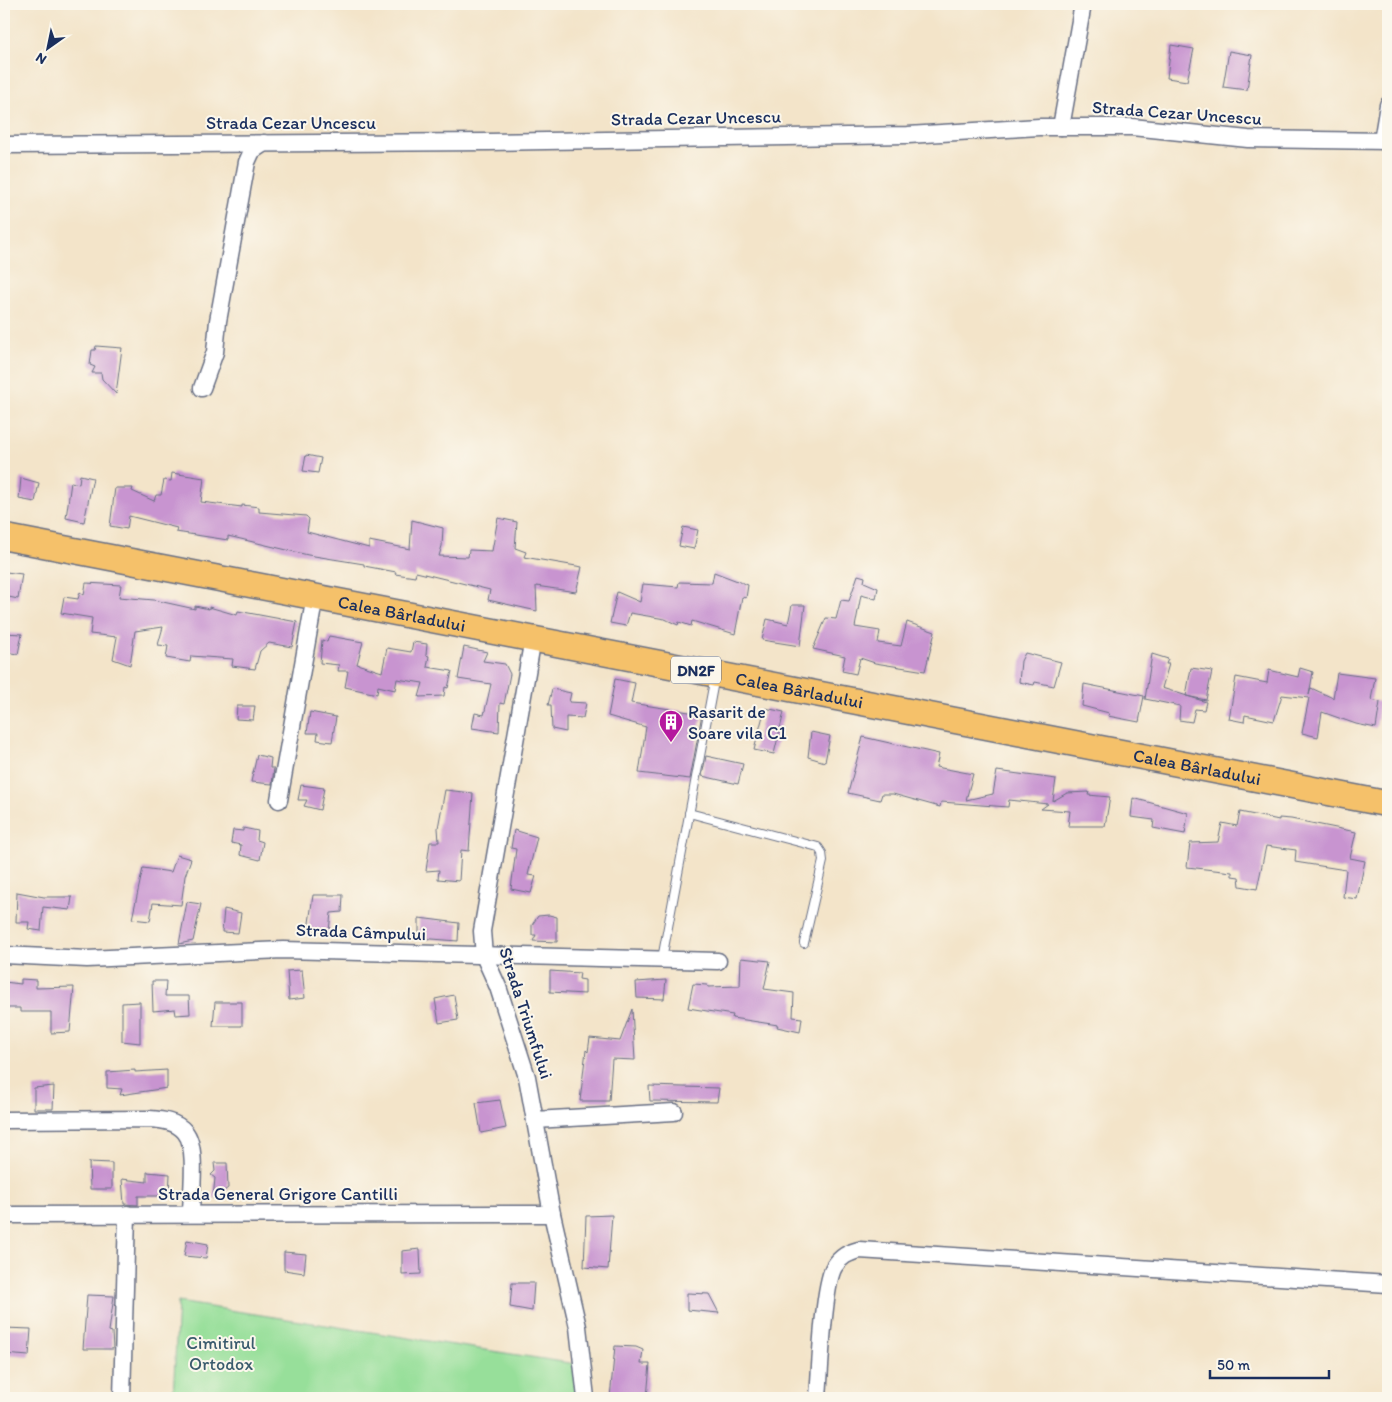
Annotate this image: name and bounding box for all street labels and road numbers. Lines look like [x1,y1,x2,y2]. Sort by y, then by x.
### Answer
street label: Strada Cezar Uncescu [1091,96,1263,130]
street label: Strada Cezar Uncescu [611,106,781,130]
street label: Strada Cezar Uncescu [206,112,376,134]
street label: Calea Bârladului [336,591,467,637]
road number: DN2F [671,656,721,684]
street label: Calea Bârladului [734,667,865,714]
street label: Calea Bârladului [1131,744,1263,790]
street label: Strada Câmpului [295,919,427,945]
street label: Strada Triumfului [494,944,558,1082]
street label: Strada General Grigore Cantilli [158,1183,398,1205]

